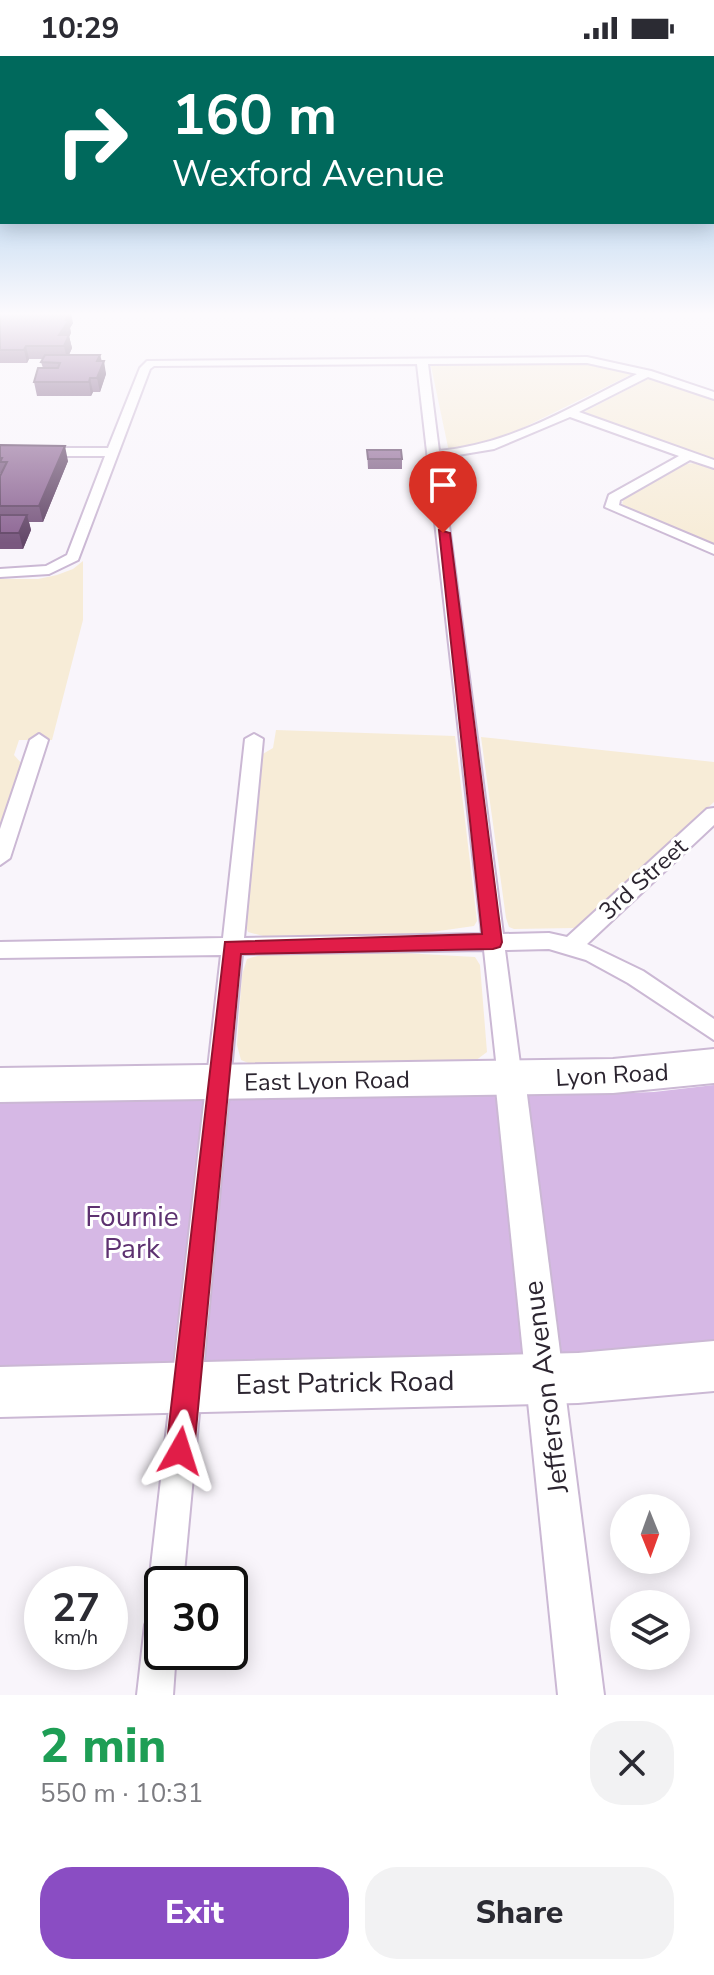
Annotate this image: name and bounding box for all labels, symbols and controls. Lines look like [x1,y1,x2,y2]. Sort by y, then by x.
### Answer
text: 10:29 [40,8,119,49]
text: 160 m [172,77,337,154]
icon: right [40,88,144,192]
text: Wexford Avenue [172,150,444,199]
pin [409,451,477,533]
icon: arrive [421,463,465,507]
street label: 3rd Street [592,830,694,927]
street label: Lyon Road [555,1056,669,1094]
street label: East Lyon Road [244,1064,410,1098]
park label: Fournie Park [85,1198,179,1268]
street label: Jefferson Avenue [514,1278,578,1496]
street label: East Patrick Road [235,1362,455,1404]
position arrow [138,1409,222,1493]
north arrow [610,1494,690,1574]
map controls [610,1494,690,1670]
speed limit sign: 30 [144,1566,248,1670]
text: 27 [52,1581,100,1635]
button: layers [610,1590,690,1670]
text: km/h [54,1624,98,1651]
text: 2 min [40,1713,166,1779]
button: close [590,1721,674,1805]
text: 550 m · 10:31 [40,1776,203,1811]
button: Exit [40,1867,349,1959]
button: Share [365,1867,674,1959]

